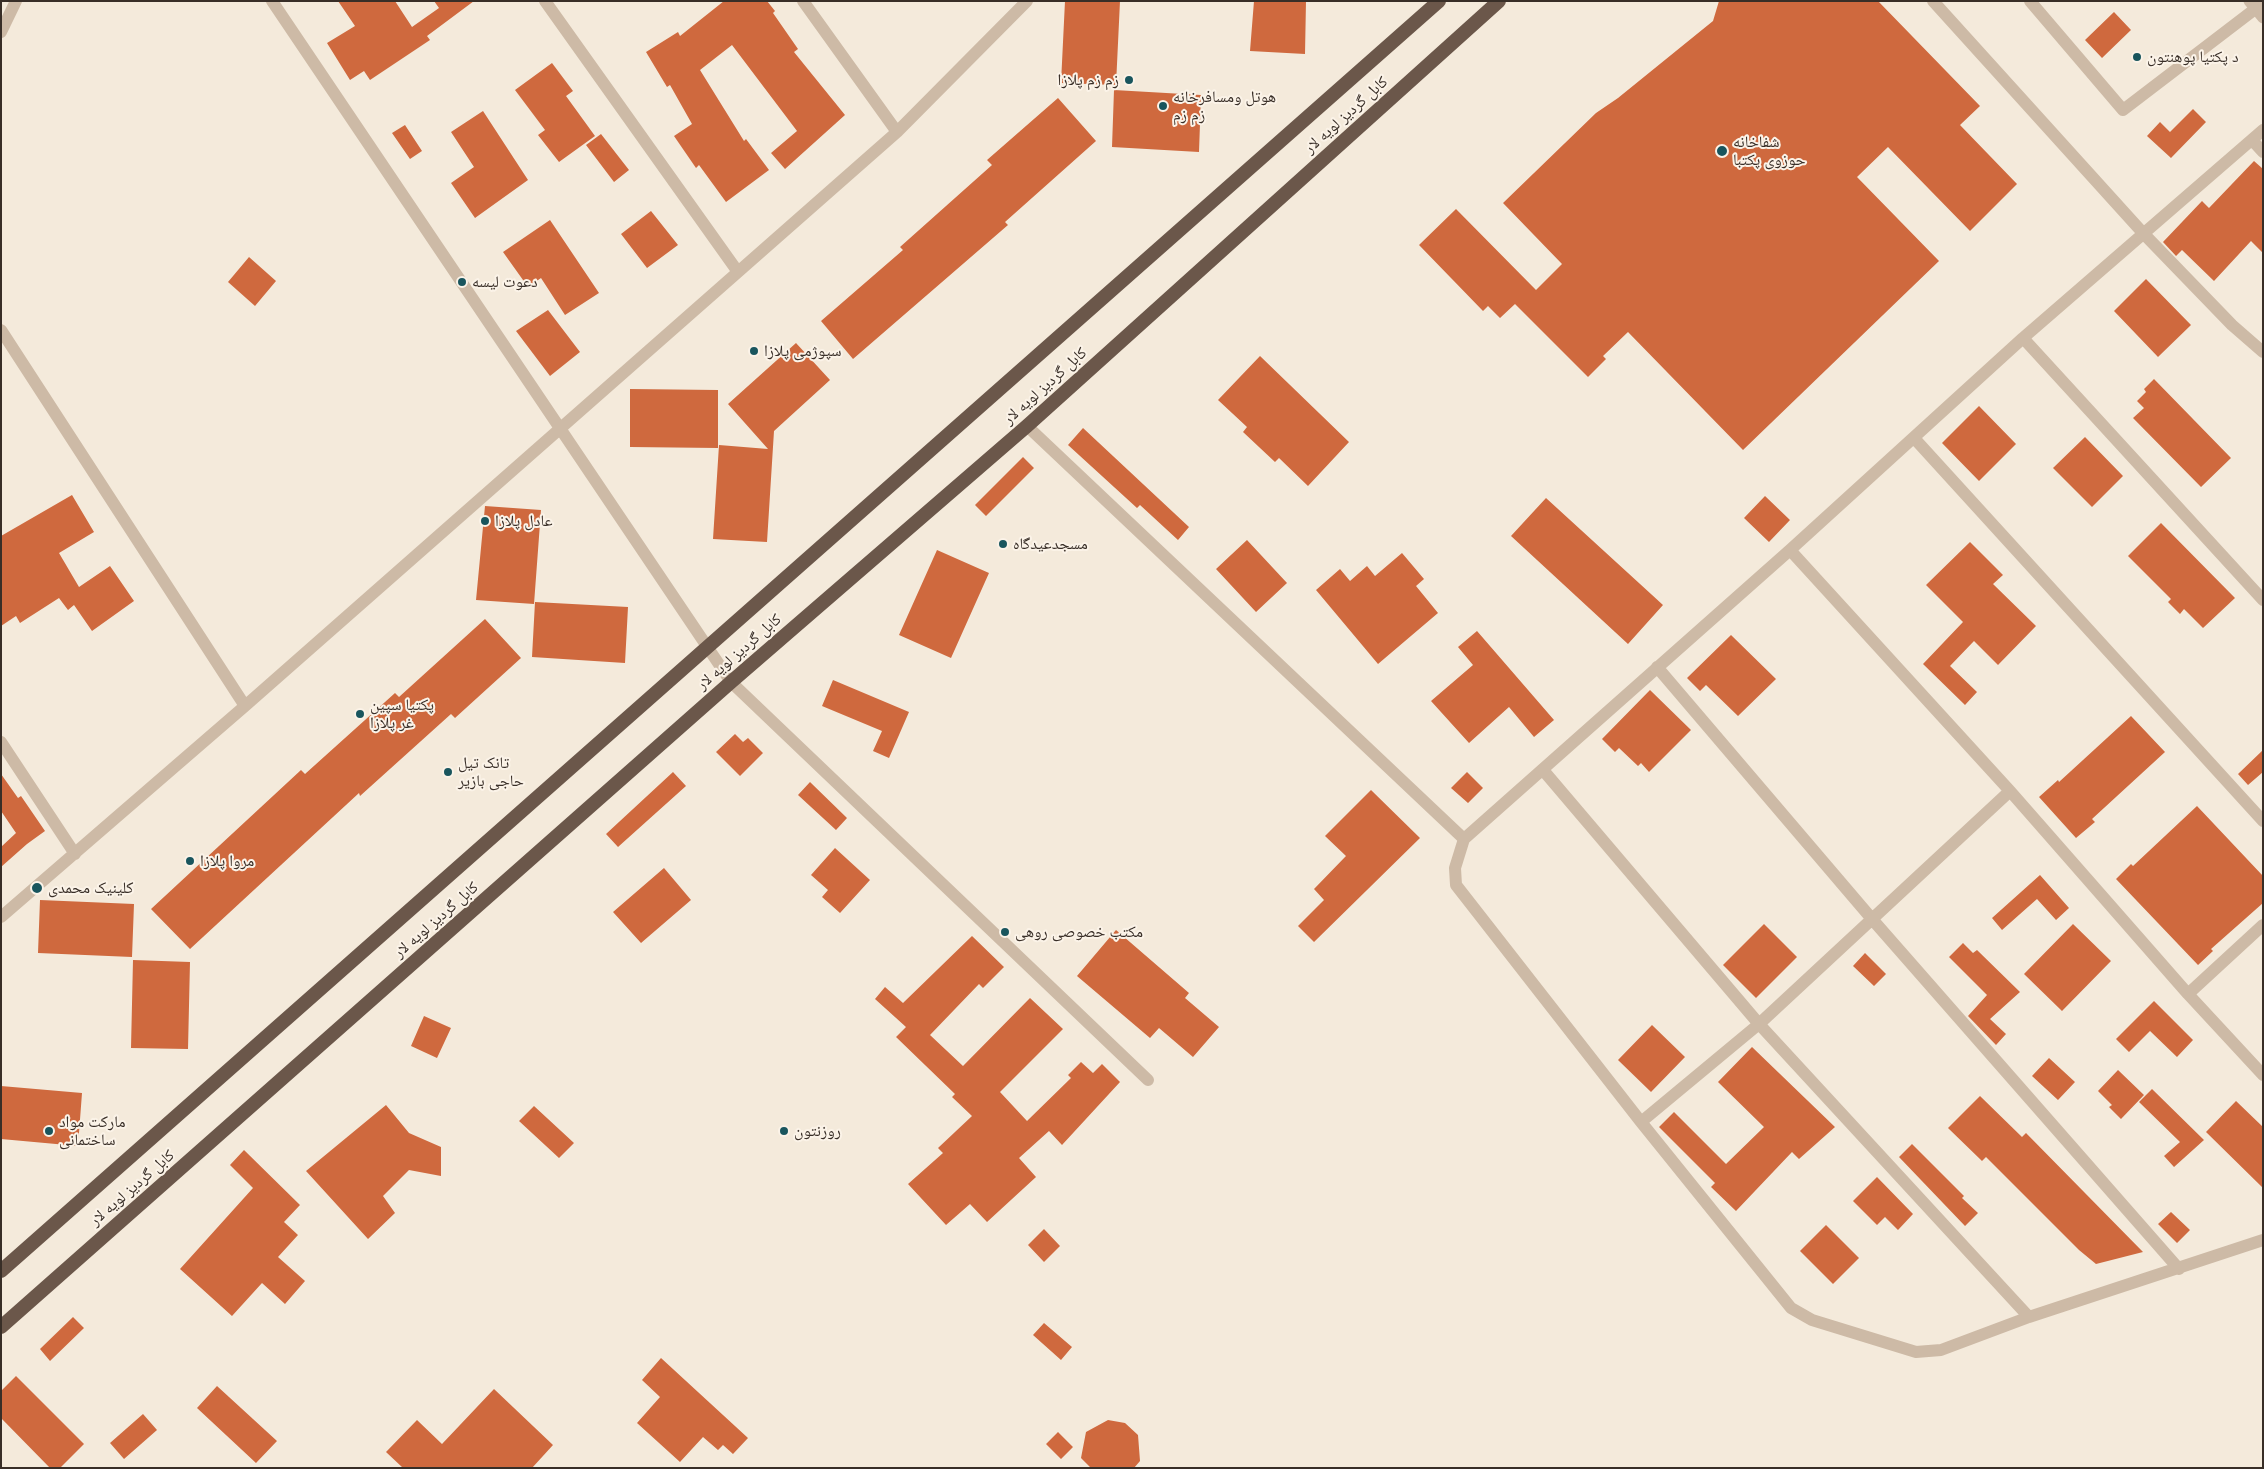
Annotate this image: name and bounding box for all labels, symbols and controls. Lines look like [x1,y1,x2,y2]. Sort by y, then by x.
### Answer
place label: د پکتیا پوهنتون [2147,47,2239,67]
marker: د پکتیا پوهنتون [2131,51,2143,63]
place label: زم زم پلازا [1058,70,1119,90]
street label: کابل گردیز لویه لار [1300,72,1392,158]
marker: زم زم پلازا [1123,74,1135,86]
place label: هوتل ومسافرخانه زم زم [1173,87,1276,125]
marker: هوتل ومسافرخانه زم زم [1157,100,1169,112]
place label: شفاخانه حوزوی پکتبا [1733,132,1806,170]
marker: شفاخانه حوزوی پکتبا [1715,144,1729,158]
place label: دعوت لیسه [472,272,538,292]
marker: دعوت لیسه [456,276,468,288]
place label: سپوژمی پلازا [764,341,842,361]
street label: کابل گردیز لویه لار [999,343,1091,429]
marker: سپوژمی پلازا [748,345,760,357]
place label: عادل پلازا [495,511,553,531]
marker: عادل پلازا [479,515,491,527]
place label: مسجدعیدگاه [1013,534,1088,554]
marker: مسجدعیدگاه [997,538,1009,550]
street label: کابل گردیز لویه لار [693,610,785,694]
place label: پکتیا سپین غر پلازا [370,695,434,733]
marker: پکتیا سپین غر پلازا [354,708,366,720]
place label: تانک تیل حاجی بازیر [458,753,524,791]
marker: تانک تیل حاجی بازیر [442,766,454,778]
place label: مروا پلازا [200,851,254,871]
marker: مروا پلازا [184,855,196,867]
place label: کلینیک محمدی [48,878,133,898]
street label: کابل گردیز لویه لار [390,878,482,962]
marker: کلینیک محمدی [30,881,44,895]
place label: مکتب خصوصی روهی [1015,922,1143,942]
marker: مکتب خصوصی روهی [999,926,1011,938]
place label: مارکت مواد ساختمانی [59,1112,126,1150]
place label: روزنتون [794,1121,841,1141]
marker: مارکت مواد ساختمانی [43,1125,55,1137]
marker: روزنتون [778,1125,790,1137]
street label: کابل گردیز لویه لار [86,1146,178,1230]

